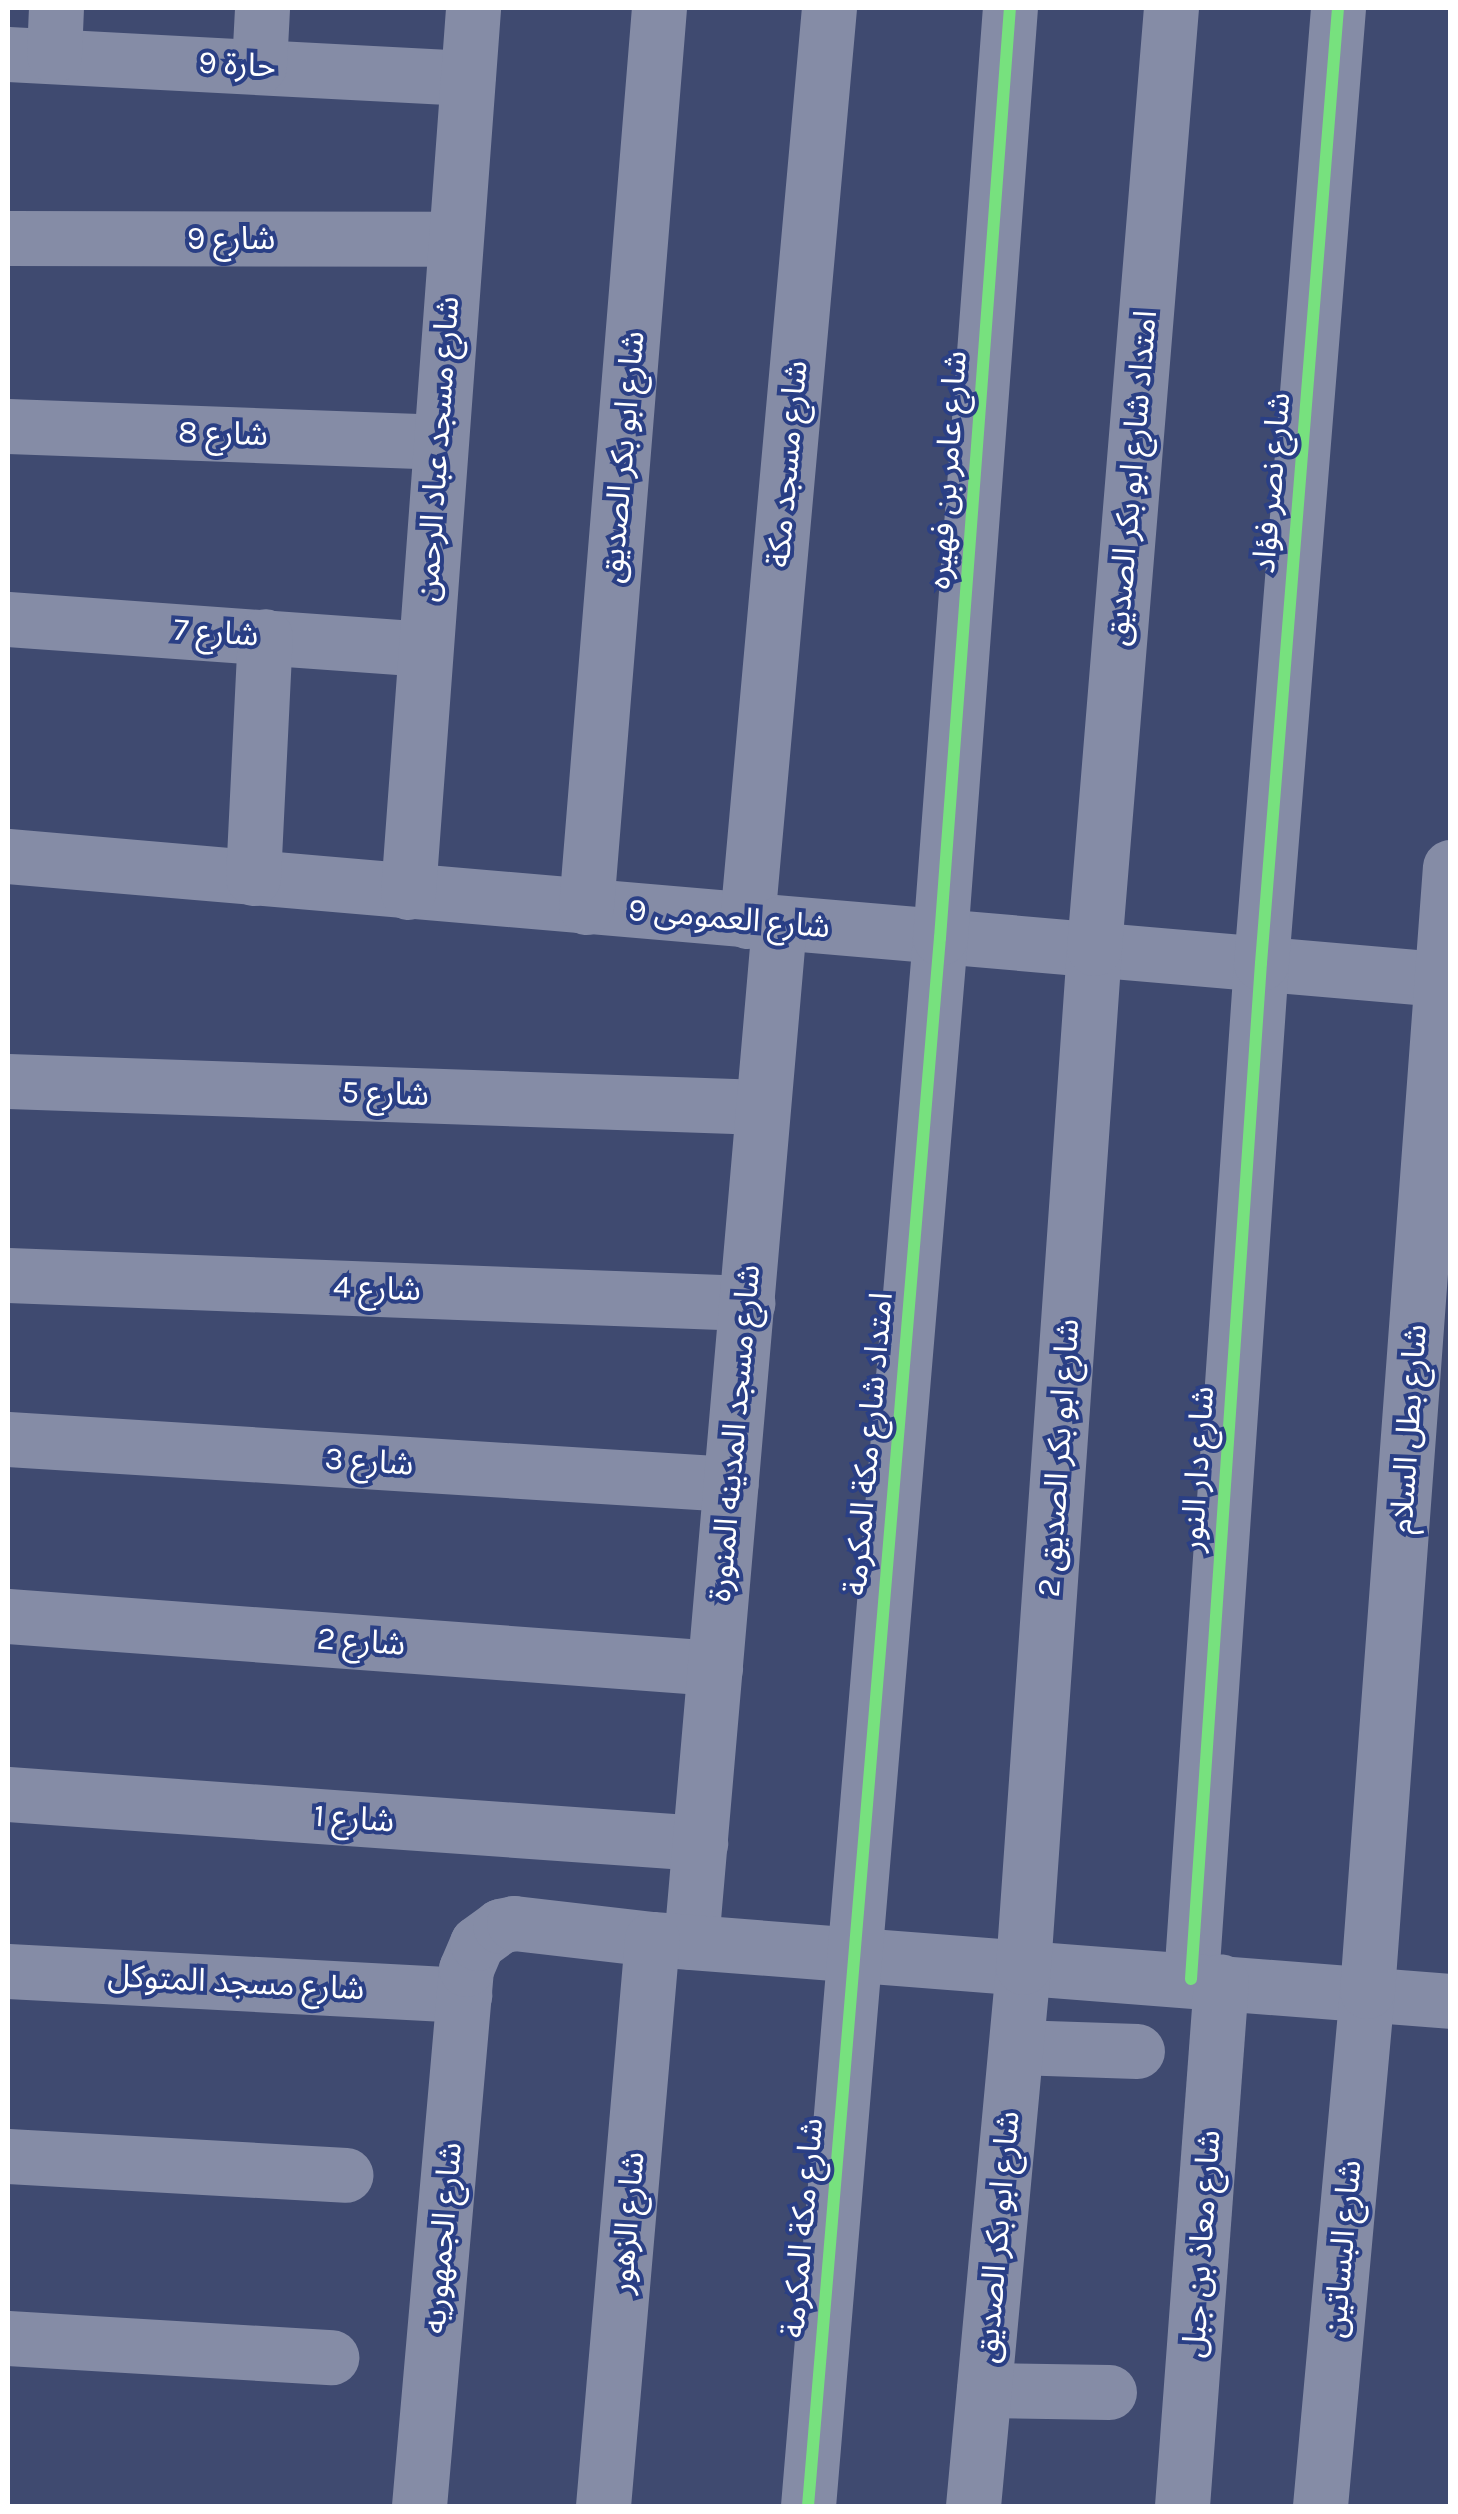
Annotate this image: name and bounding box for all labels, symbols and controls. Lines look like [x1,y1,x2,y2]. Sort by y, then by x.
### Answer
street label: حارة 9 [197,44,277,86]
street label: شارع 9 [187,220,275,258]
street label: شارع مسجد عباد الرحمن [408,295,468,603]
street label: امتداد شارع ابو بكر الصديق [1098,309,1166,647]
street label: شارع ابو بكر الصديق [593,329,653,585]
street label: شارع عامر بن فهيره [921,350,975,590]
street label: شارع مسجد مكة [760,359,816,569]
street label: شارع نصر فؤاد [1245,391,1299,575]
street label: شارع 8 [178,413,268,455]
street label: شارع 7 [172,611,260,655]
street label: شارع العمومى 9 [626,891,832,947]
street label: شارع 5 [340,1073,430,1115]
street label: شارع مسجد المدينه المنورة [701,1263,769,1603]
street label: شارع 4 [332,1268,422,1310]
street label: امتداد شارع مكة المكرمة [837,1291,901,1597]
street label: شارع ابو بكر الصديق 2 [1030,1318,1088,1598]
street label: شارع بطل السلام [1383,1323,1435,1535]
street label: شارع دار النور [1173,1385,1223,1553]
street label: شارع 3 [323,1440,415,1484]
street label: شارع 2 [316,1620,406,1664]
street label: شارع 1 [312,1797,396,1841]
street label: شارع مسجد المتوكل [107,1957,365,2009]
street label: شارع ابو بكر الصديق [968,2109,1028,2365]
street label: شارع مكة المكرمة [774,2116,832,2340]
street label: شارع معاذ بن جبل [1175,2129,1229,2359]
street label: شارع الجمهوريه [416,2141,470,2335]
street label: شارع الزهور [603,2150,653,2296]
street label: شارع البساتين [1316,2159,1370,2339]

